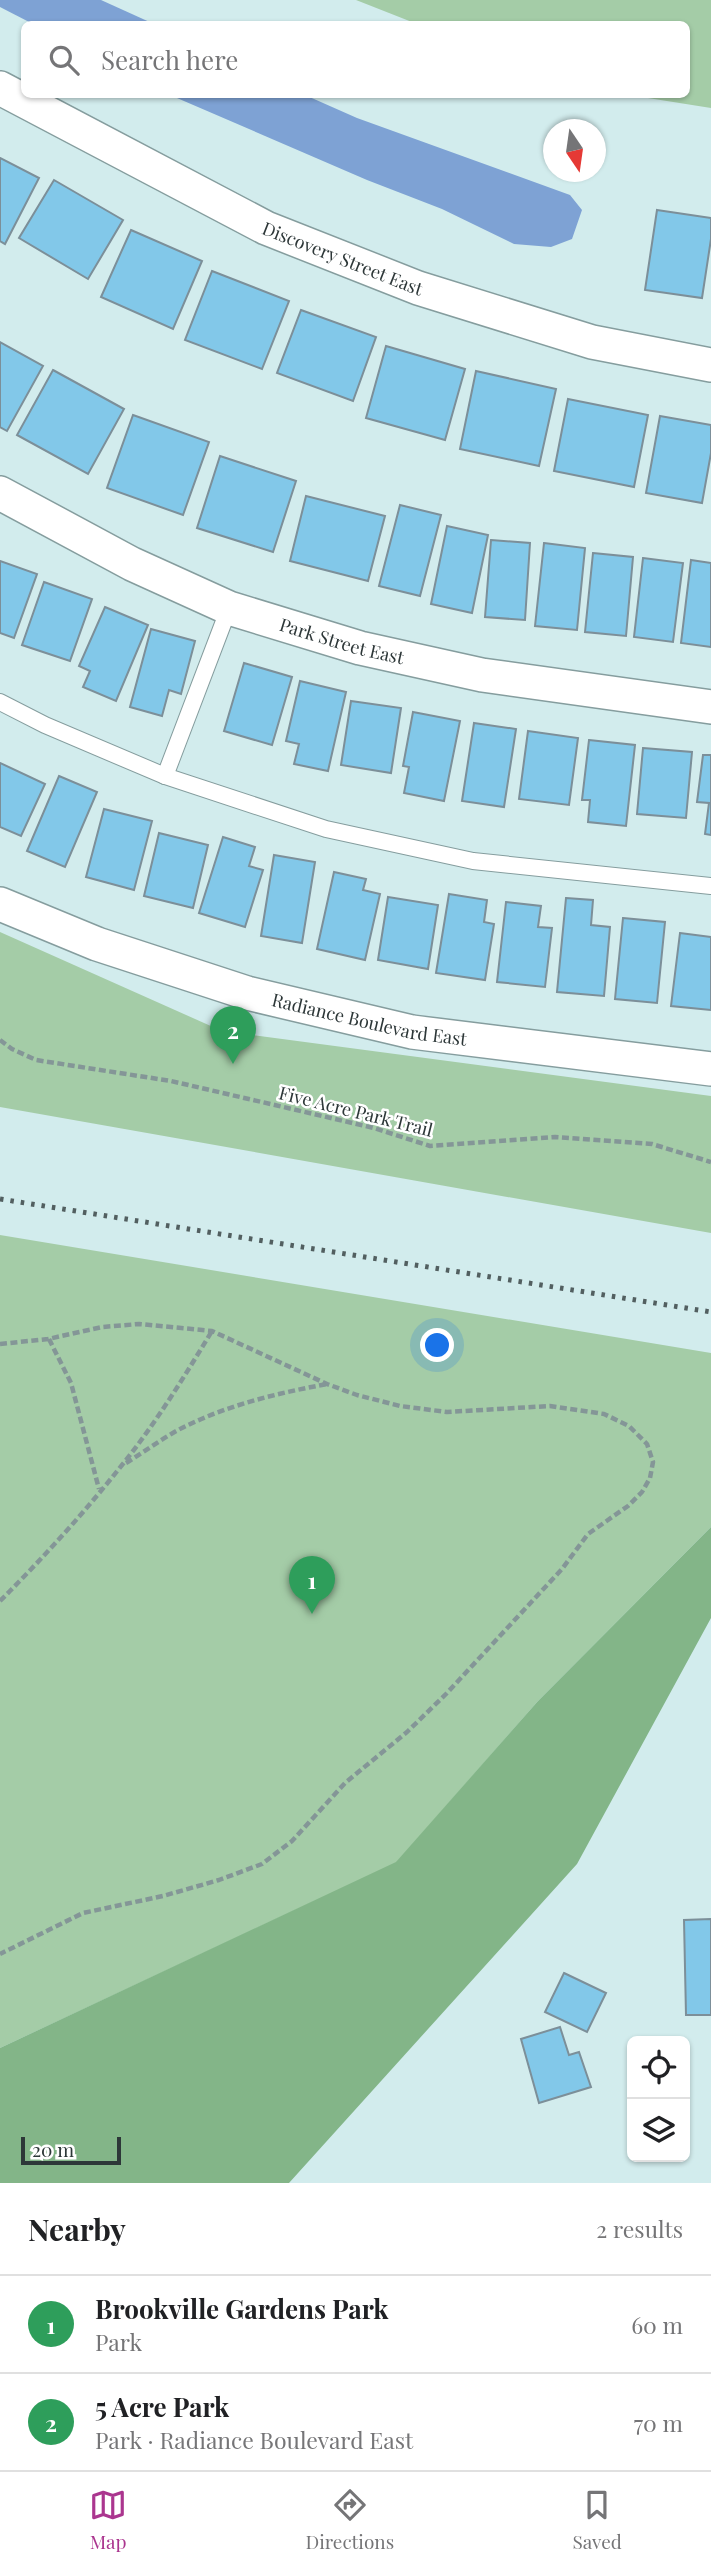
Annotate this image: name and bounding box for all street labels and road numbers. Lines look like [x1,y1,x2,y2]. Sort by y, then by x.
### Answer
street label: Discovery Street East [259,216,426,301]
street label: Park Street East [277,612,407,670]
street label: Radiance Boulevard East [269,987,469,1051]
street label: Five Acre Park Trail [277,1080,435,1142]

